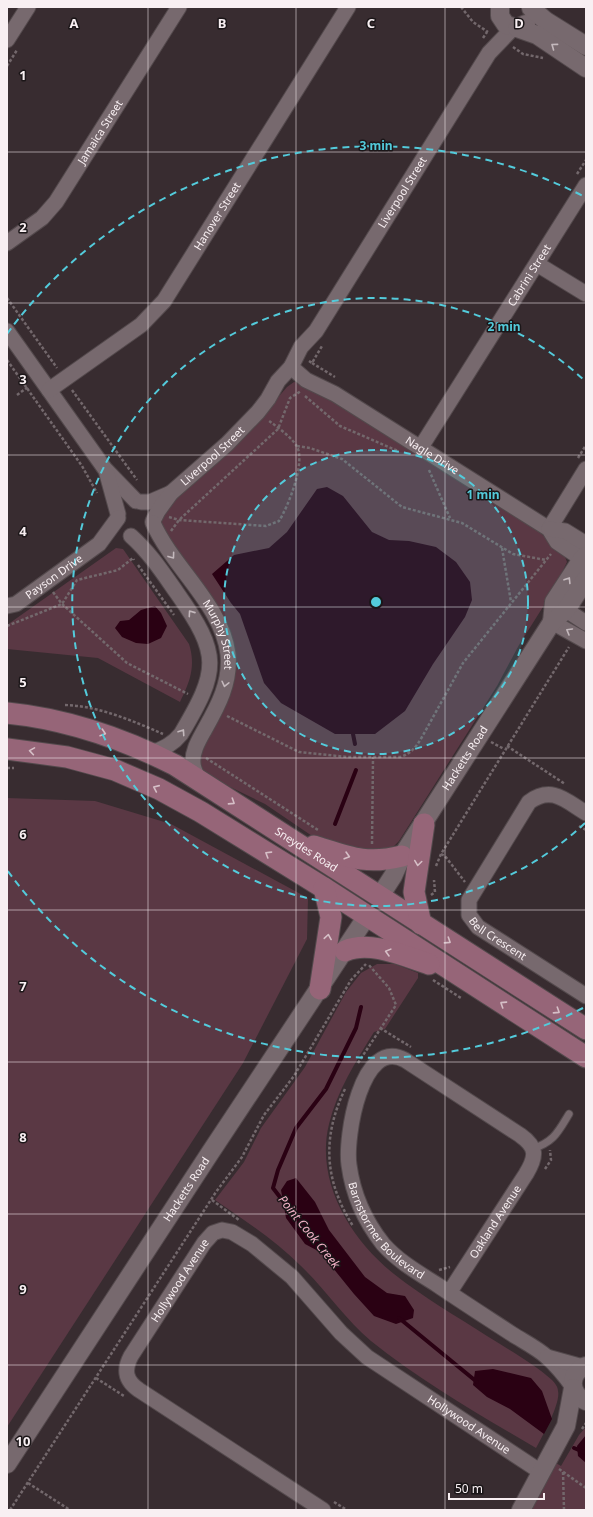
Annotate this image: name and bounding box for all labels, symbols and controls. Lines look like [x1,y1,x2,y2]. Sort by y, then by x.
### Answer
text: A [70,14,79,32]
text: B [218,14,226,32]
text: C [367,14,375,32]
text: D [514,14,524,32]
one-way arrow [551,44,558,51]
text: 1 [19,66,27,84]
street label: Jamaica Street [73,97,126,168]
text: 3 min [359,137,393,154]
street label: Liverpool Street [374,154,430,231]
street label: Hanover Street [190,179,244,253]
text: 2 [19,218,27,236]
street label: Cabrini Street [504,241,554,309]
text: 2 min [487,318,521,335]
text: 3 [19,370,27,388]
street label: Liverpool Street [177,423,247,488]
street label: Nagle Drive [403,432,462,477]
text: 1 min [466,486,500,503]
text: 4 [19,522,27,540]
street label: Payson Drive [22,550,85,602]
one-way arrow [167,552,174,559]
one-way arrow [563,578,570,585]
centre of rings [369,595,383,609]
street label: Murphy Street [200,596,236,670]
one-way arrow [188,610,196,617]
one-way arrow [566,629,573,636]
text: 5 [19,673,27,691]
one-way arrow [222,681,230,687]
street label: Hacketts Road [438,723,491,793]
one-way arrow [99,729,106,737]
one-way arrow [177,729,185,736]
one-way arrow [29,747,35,756]
one-way arrow [153,785,160,793]
one-way arrow [228,797,235,805]
street label: Sneydes Road [272,823,341,875]
text: 6 [19,825,27,843]
one-way arrow [265,851,272,859]
one-way arrow [344,851,351,860]
one-way arrow [414,860,423,866]
street label: Bell Crescent [466,913,530,963]
one-way arrow [323,934,332,940]
one-way arrow [444,936,451,943]
one-way arrow [385,948,392,957]
text: 7 [19,977,27,995]
one-way arrow [500,1001,507,1008]
one-way arrow [553,1006,560,1014]
text: 8 [19,1128,27,1146]
street label: Hacketts Road [159,1154,212,1224]
street label: Barnstormer Boulevard [345,1180,428,1282]
street label: Oakland Avenue [465,1182,524,1261]
water label: Point Cook Creek [275,1191,345,1273]
street label: Hollywood Avenue [147,1235,212,1325]
text: 9 [19,1280,27,1298]
street label: Hollywood Avenue [425,1391,514,1457]
text: 10 [16,1432,30,1450]
scale bar [449,1475,544,1501]
text: 50 m [455,1480,483,1497]

